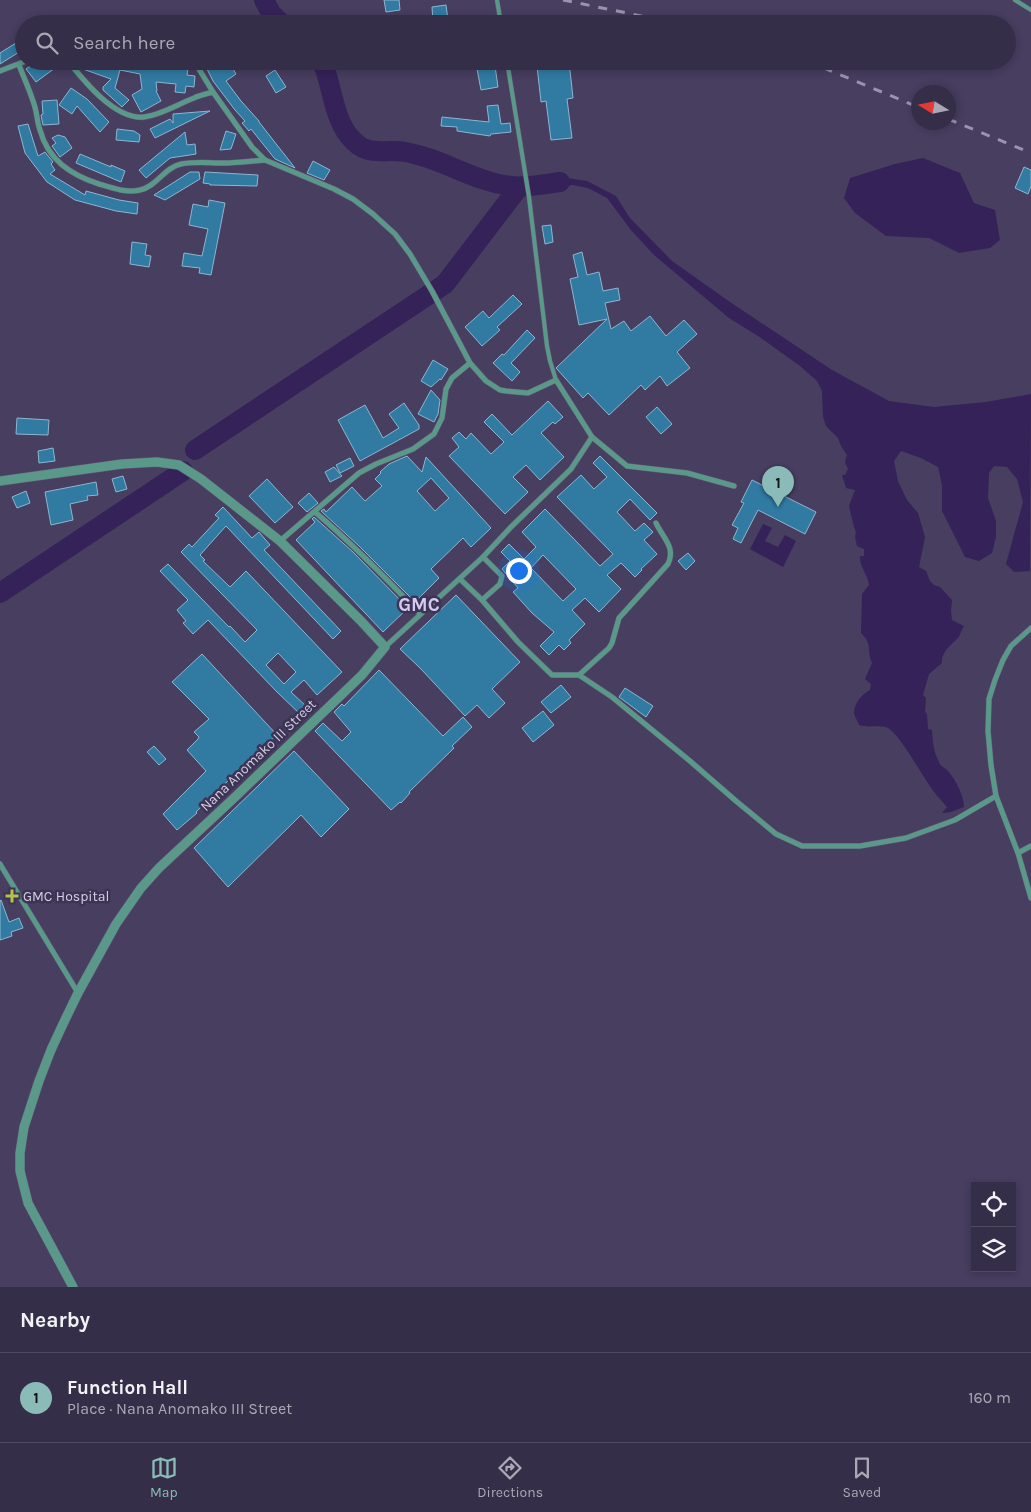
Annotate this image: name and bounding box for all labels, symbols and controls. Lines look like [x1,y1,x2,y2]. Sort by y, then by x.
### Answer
search box [15,15,1016,70]
icon: search [33,29,61,57]
text: Search here [73,32,175,54]
north arrow [911,85,956,130]
pin: 1 [762,466,794,507]
your location [506,558,532,584]
district label: GMC [398,594,440,616]
street label: Nana Anomako III Street [197,696,320,815]
place label: GMC Hospital [23,888,109,905]
marker: GMC Hospital [5,889,19,903]
map controls [971,1182,1016,1272]
button: locate [971,1182,1016,1227]
button: layers [971,1227,1016,1272]
text: Nearby [20,1308,90,1332]
text: Function Hall [67,1377,188,1399]
text: 1 [33,1388,39,1407]
text: 160 m [968,1388,1011,1407]
text: Place · Nana Anomako III Street [67,1399,292,1418]
tab: Map [150,1454,178,1501]
tab: Directions [477,1454,543,1501]
tab: Saved [843,1454,881,1501]

